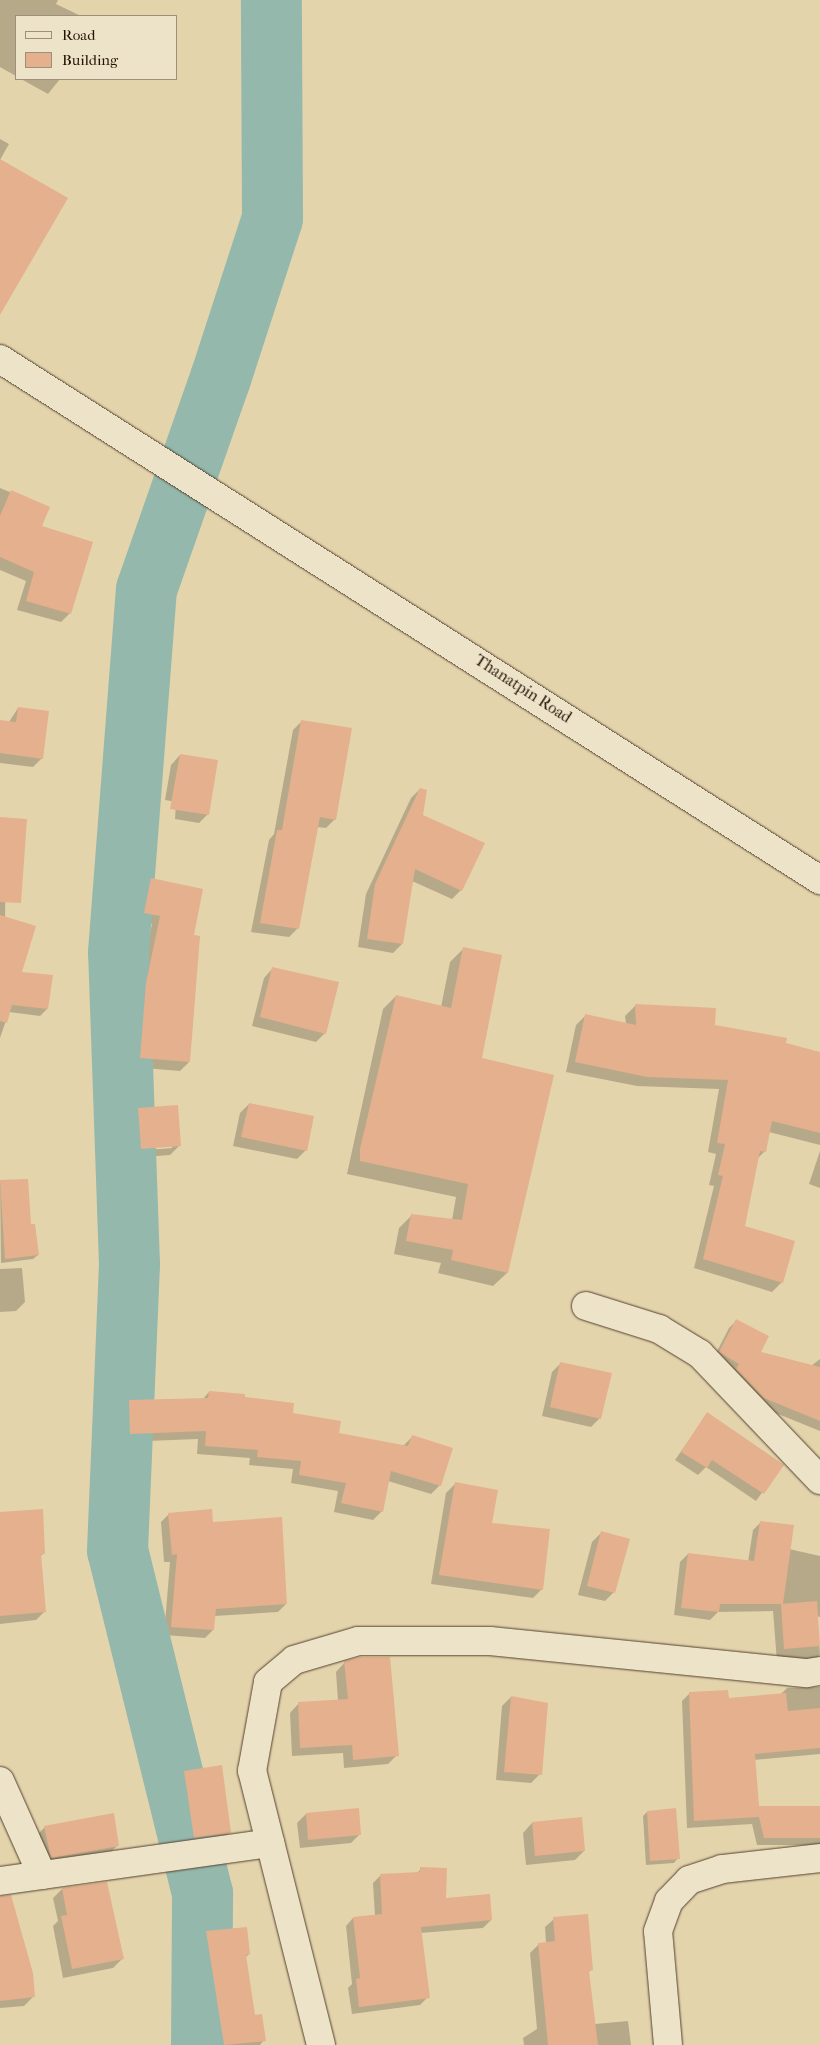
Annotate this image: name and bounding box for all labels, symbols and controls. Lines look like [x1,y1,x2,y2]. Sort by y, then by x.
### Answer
legend [15,15,178,80]
text: Road [62,26,95,44]
text: Building [62,51,118,69]
street label: Thanatpin Road [471,651,575,727]

